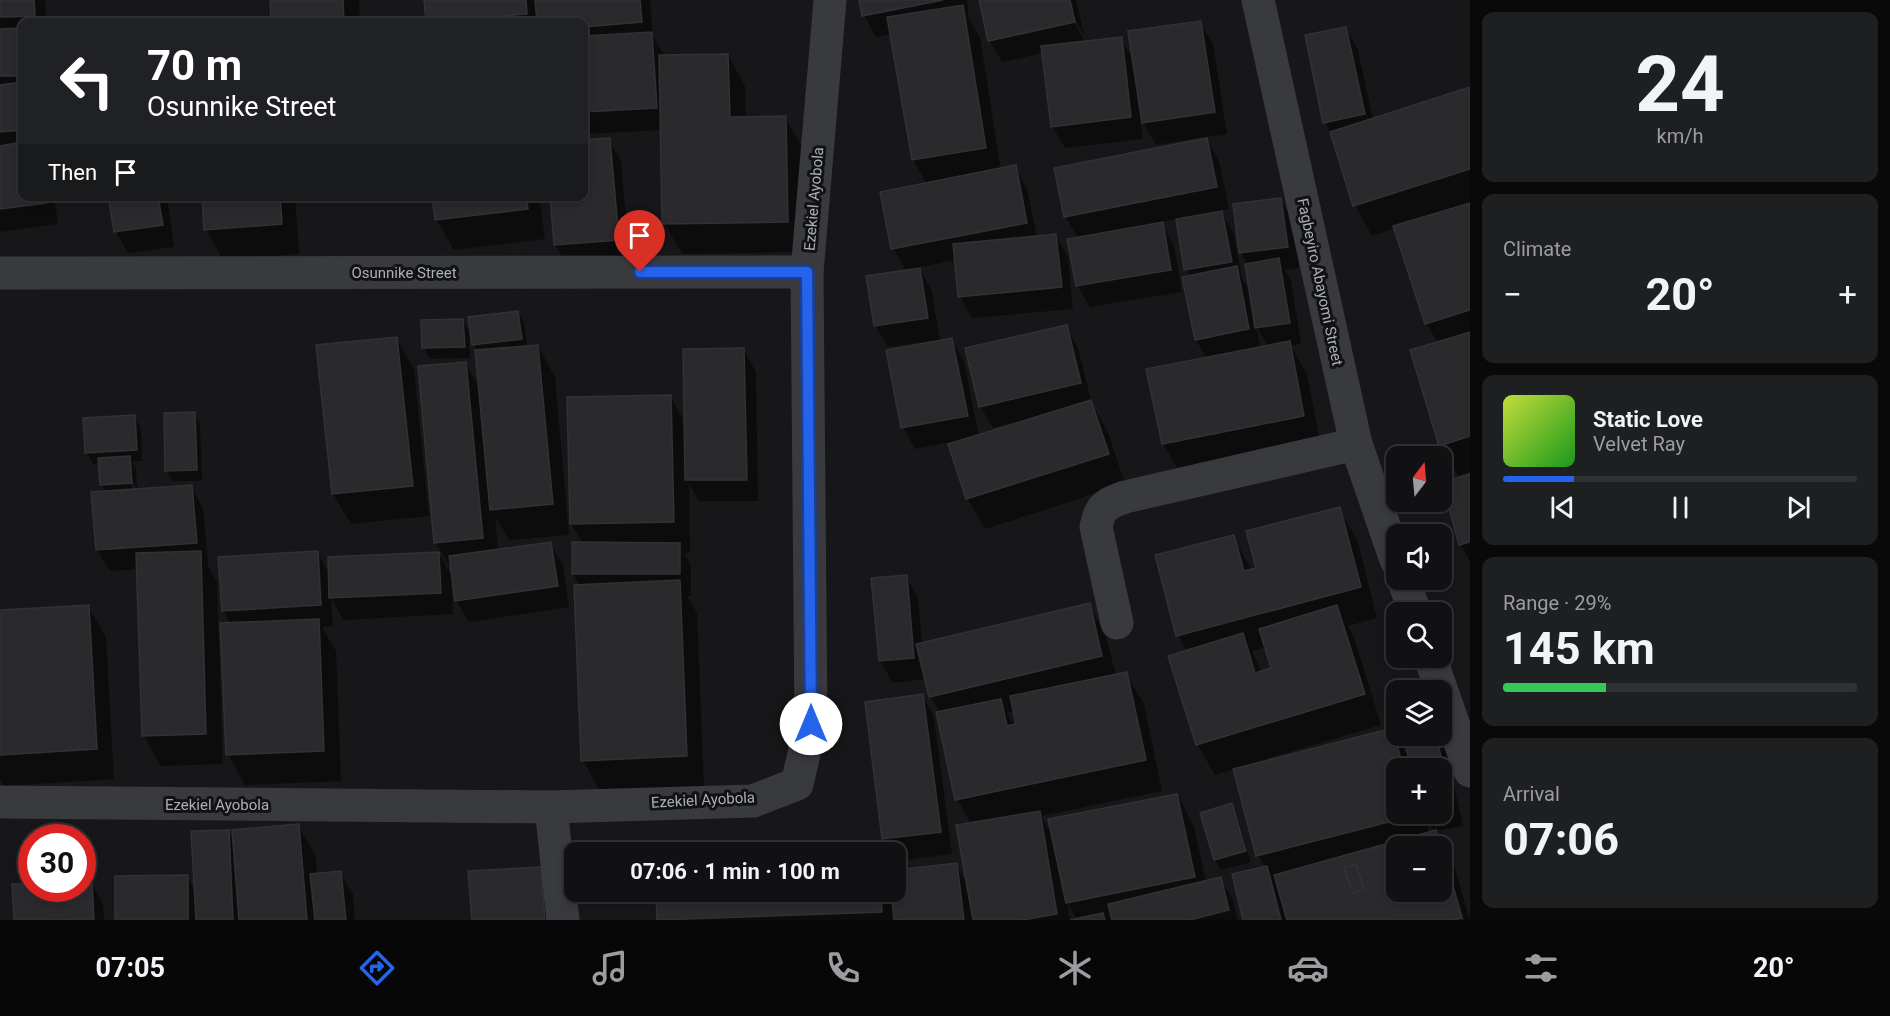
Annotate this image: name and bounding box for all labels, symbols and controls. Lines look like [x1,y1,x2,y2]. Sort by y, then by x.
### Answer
text: 24 [1635,39,1725,130]
text: 70 m [147,41,242,90]
icon: left [48,42,126,120]
text: Osunnike Street [147,91,336,123]
text: km/h [1657,124,1703,148]
street label: Ezekiel Ayobola [800,146,828,252]
icon: arrive [109,156,142,189]
text: Then [48,160,97,185]
street label: Fagbeyiro Abayomi Street [1293,197,1347,367]
pin [614,210,665,272]
icon: arrive [623,219,656,252]
text: Climate [1503,237,1571,261]
street label: Osunnike Street [351,264,457,282]
text: 20° [1645,268,1715,321]
text: − [1503,275,1522,314]
text: + [1838,275,1857,314]
text: Static Love [1593,407,1703,432]
text: Velvet Ray [1593,432,1685,456]
north arrow [1386,446,1452,512]
map controls [1386,446,1452,902]
icon: previous [1546,491,1579,524]
icon: pause [1664,491,1697,524]
icon: next [1782,491,1815,524]
button: sound [1386,524,1452,590]
text: Range · 29% [1503,591,1611,615]
button: search [1386,602,1452,668]
text: 145 km [1503,622,1655,675]
button: layers [1386,680,1452,746]
position arrow [779,692,843,756]
button: + [1386,758,1452,824]
text: Arrival [1503,782,1560,806]
street label: Ezekiel Ayobola [651,788,755,812]
street label: Ezekiel Ayobola [165,796,269,814]
text: 07:06 [1503,813,1619,866]
speed limit sign: 30 [18,824,96,902]
button: − [1386,836,1452,902]
text: 07:06 · 1 min · 100 m [630,859,840,884]
icon: directions [356,947,398,989]
icon: music [589,947,631,989]
icon: phone [822,947,864,989]
icon: climate [1054,947,1096,989]
icon: car [1287,947,1329,989]
icon: filters [1520,947,1562,989]
text: 07:05 [95,952,165,984]
text: 20° [1753,952,1795,984]

